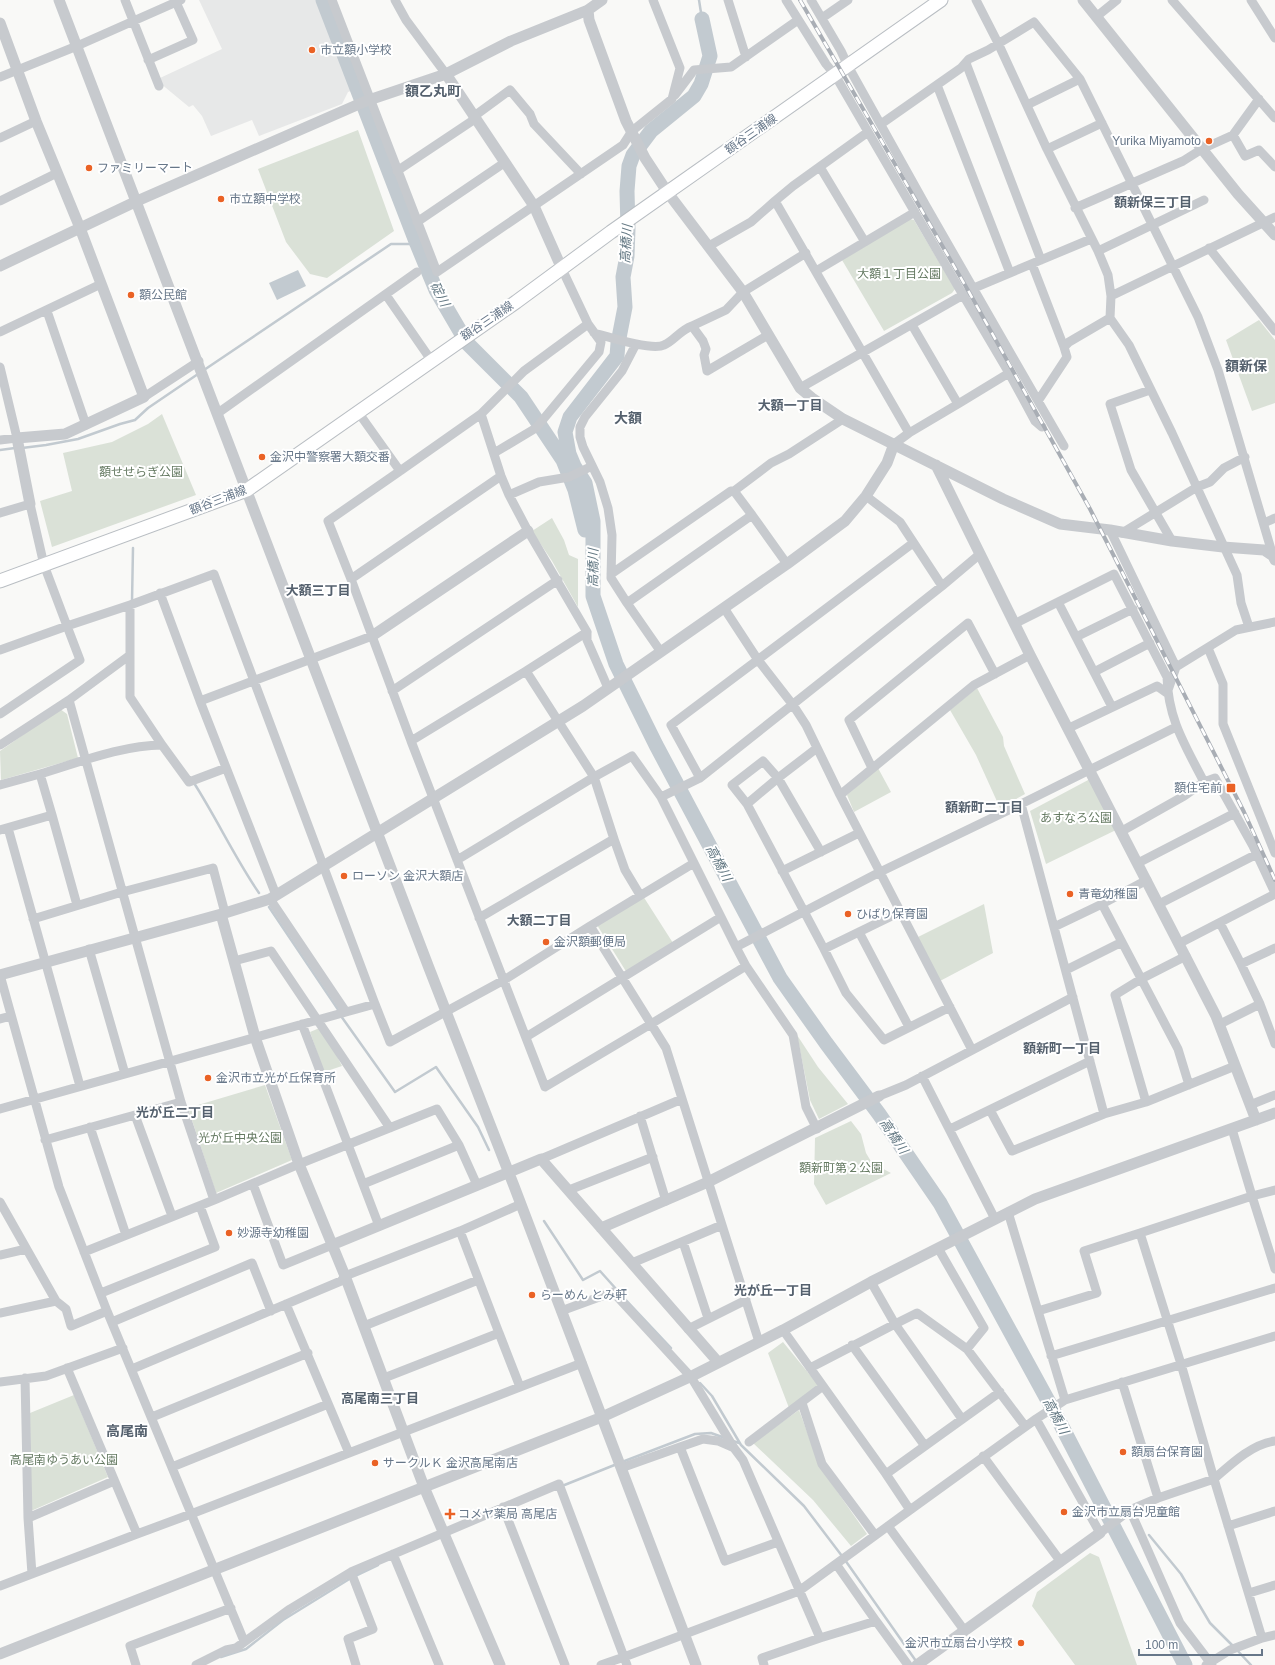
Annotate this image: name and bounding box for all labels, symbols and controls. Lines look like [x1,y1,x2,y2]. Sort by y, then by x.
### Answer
place label: 市立額小学校 [320,43,392,57]
marker: 市立額小学校 [307,45,317,55]
district label: 額乙丸町 [405,83,461,99]
street label: 額谷三浦線 [722,111,780,157]
place label: Yurika Miyamoto [1112,134,1201,148]
marker: Yurika Miyamoto [1204,136,1214,146]
place label: ファミリーマート [97,161,193,175]
marker: ファミリーマート [84,163,94,173]
place label: 市立額中学校 [229,192,301,206]
marker: 市立額中学校 [216,194,226,204]
district label: 額新保三丁目 [1114,195,1192,210]
water label: 高橋川 [617,222,635,264]
park label: 大額１丁目公園 [857,267,941,281]
water label: 碇川 [427,279,453,311]
place label: 額公民館 [139,288,187,302]
marker: 額公民館 [126,290,136,300]
street label: 額谷三浦線 [458,298,516,344]
district label: 額新保 [1225,358,1267,374]
district label: 大額一丁目 [757,398,823,413]
district label: 大額 [614,410,642,426]
place label: 金沢中警察署大額交番 [270,450,390,464]
marker: 金沢中警察署大額交番 [257,452,267,462]
park label: 額せせらぎ公園 [99,465,183,479]
street label: 額谷三浦線 [187,483,249,517]
water label: 高橋川 [585,546,601,588]
district label: 大額三丁目 [285,583,351,598]
place label: 額住宅前 [1174,781,1222,795]
marker: 額住宅前 [1225,782,1237,794]
district label: 額新町二丁目 [945,800,1023,815]
park label: あすなろ公園 [1040,811,1112,825]
water label: 高橋川 [703,842,736,885]
place label: ローソン 金沢大額店 [352,869,463,883]
marker: ローソン 金沢大額店 [339,871,349,881]
place label: 青竜幼稚園 [1078,887,1138,901]
marker: 青竜幼稚園 [1065,889,1075,899]
place label: ひばり保育園 [856,907,928,921]
marker: ひばり保育園 [843,909,853,919]
district label: 大額二丁目 [506,913,572,928]
place label: 金沢額郵便局 [554,935,626,949]
marker: 金沢額郵便局 [541,937,551,947]
district label: 額新町一丁目 [1023,1041,1101,1056]
place label: 金沢市立光が丘保育所 [216,1071,336,1085]
marker: 金沢市立光が丘保育所 [203,1073,213,1083]
district label: 光が丘二丁目 [136,1105,214,1120]
water label: 高橋川 [877,1116,912,1158]
park label: 光が丘中央公園 [198,1131,282,1145]
park label: 額新町第２公園 [799,1161,883,1175]
place label: 妙源寺幼稚園 [237,1226,309,1240]
marker: 妙源寺幼稚園 [224,1228,234,1238]
district label: 光が丘一丁目 [734,1283,812,1298]
place label: らーめん とみ軒 [540,1288,627,1302]
marker: らーめん とみ軒 [527,1290,537,1300]
district label: 高尾南三丁目 [341,1391,419,1406]
water label: 高橋川 [1040,1395,1073,1438]
district label: 高尾南 [106,1423,148,1439]
place label: 額扇台保育園 [1131,1445,1203,1459]
marker: 額扇台保育園 [1118,1447,1128,1457]
park label: 高尾南ゆうあい公園 [10,1453,118,1467]
place label: サークルＫ 金沢高尾南店 [383,1456,518,1470]
marker: サークルＫ 金沢高尾南店 [370,1458,380,1468]
place label: 金沢市立扇台児童館 [1072,1505,1180,1519]
place label: コメヤ薬局 高尾店 [458,1507,557,1521]
marker: 金沢市立扇台児童館 [1059,1507,1069,1517]
marker: コメヤ薬局 高尾店 [445,1509,455,1519]
scale bar [1139,1631,1262,1657]
place label: 金沢市立扇台小学校 [905,1636,1013,1650]
marker: 金沢市立扇台小学校 [1016,1638,1026,1648]
text: 100 m [1145,1638,1178,1652]

